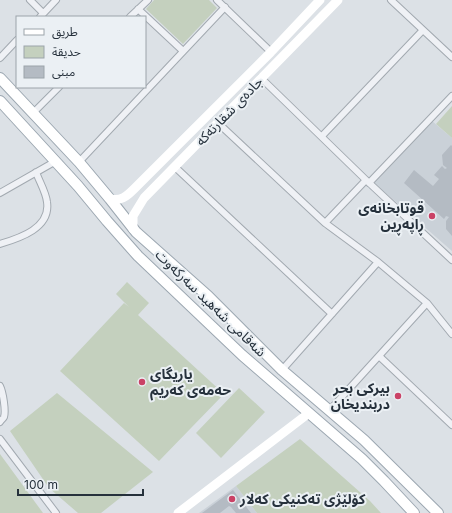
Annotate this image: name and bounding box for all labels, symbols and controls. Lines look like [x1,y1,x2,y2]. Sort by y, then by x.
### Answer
legend [16,16,146,88]
text: طريق [52,24,78,40]
text: حديقة [52,44,81,59]
text: مبنى [52,64,75,79]
street label: جادەی شقارتەکە [191,73,267,149]
place label: قوتابخانەی ڕاپەڕین [358,199,424,236]
marker: قوتابخانەی ڕاپەڕین [427,211,437,221]
street label: شەقامی شەهید سەرکەوت [152,245,270,361]
place label: یاریگای ‌حەمەی کەریم [150,365,231,401]
marker: یاریگای ‌حەمەی کەریم [137,377,147,387]
place label: بيركى بحر دربنديخان [331,379,390,413]
marker: بيركى بحر دربنديخان [393,391,403,401]
scale bar [18,471,143,497]
text: 100 m [24,477,58,492]
place label: کۆلێژی تەکنیکی کەلار [239,490,366,508]
marker: کۆلێژی تەکنیکی کەلار [227,494,237,504]

